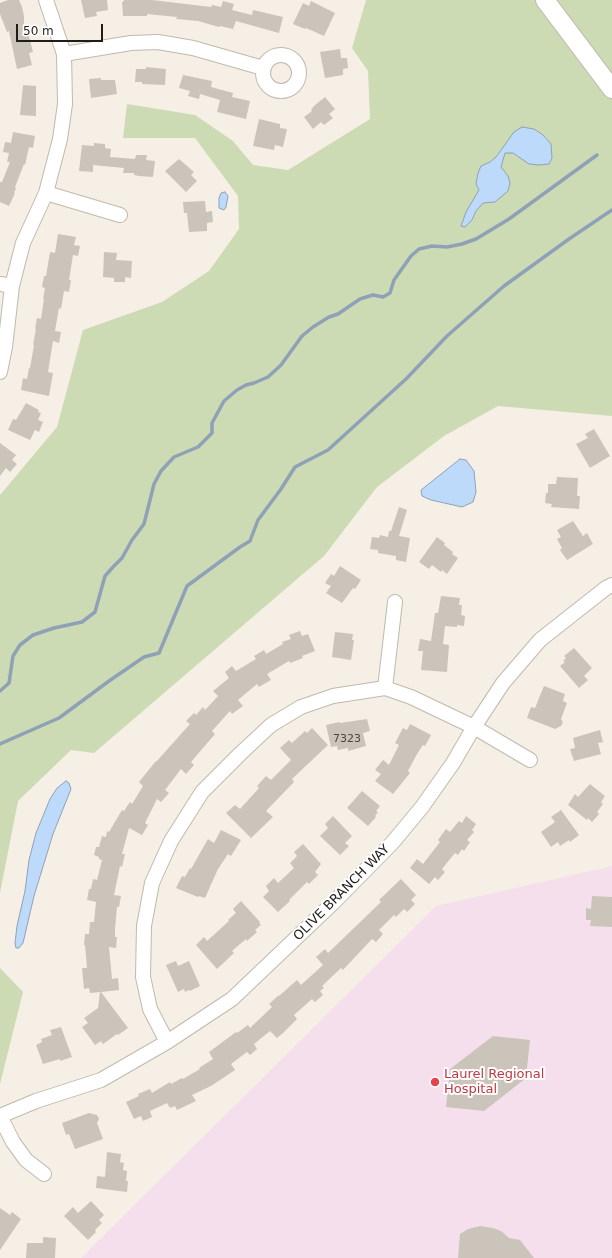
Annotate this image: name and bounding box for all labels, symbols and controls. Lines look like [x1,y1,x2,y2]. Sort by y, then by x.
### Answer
scale bar [18,16,105,42]
text: 50 m [23,24,54,38]
house number: 7323 [333,732,361,746]
street label: OLIVE BRANCH WAY [291,842,393,944]
place label: Laurel Regional Hospital [444,1067,544,1098]
marker: Laurel Regional Hospital [429,1076,441,1088]

